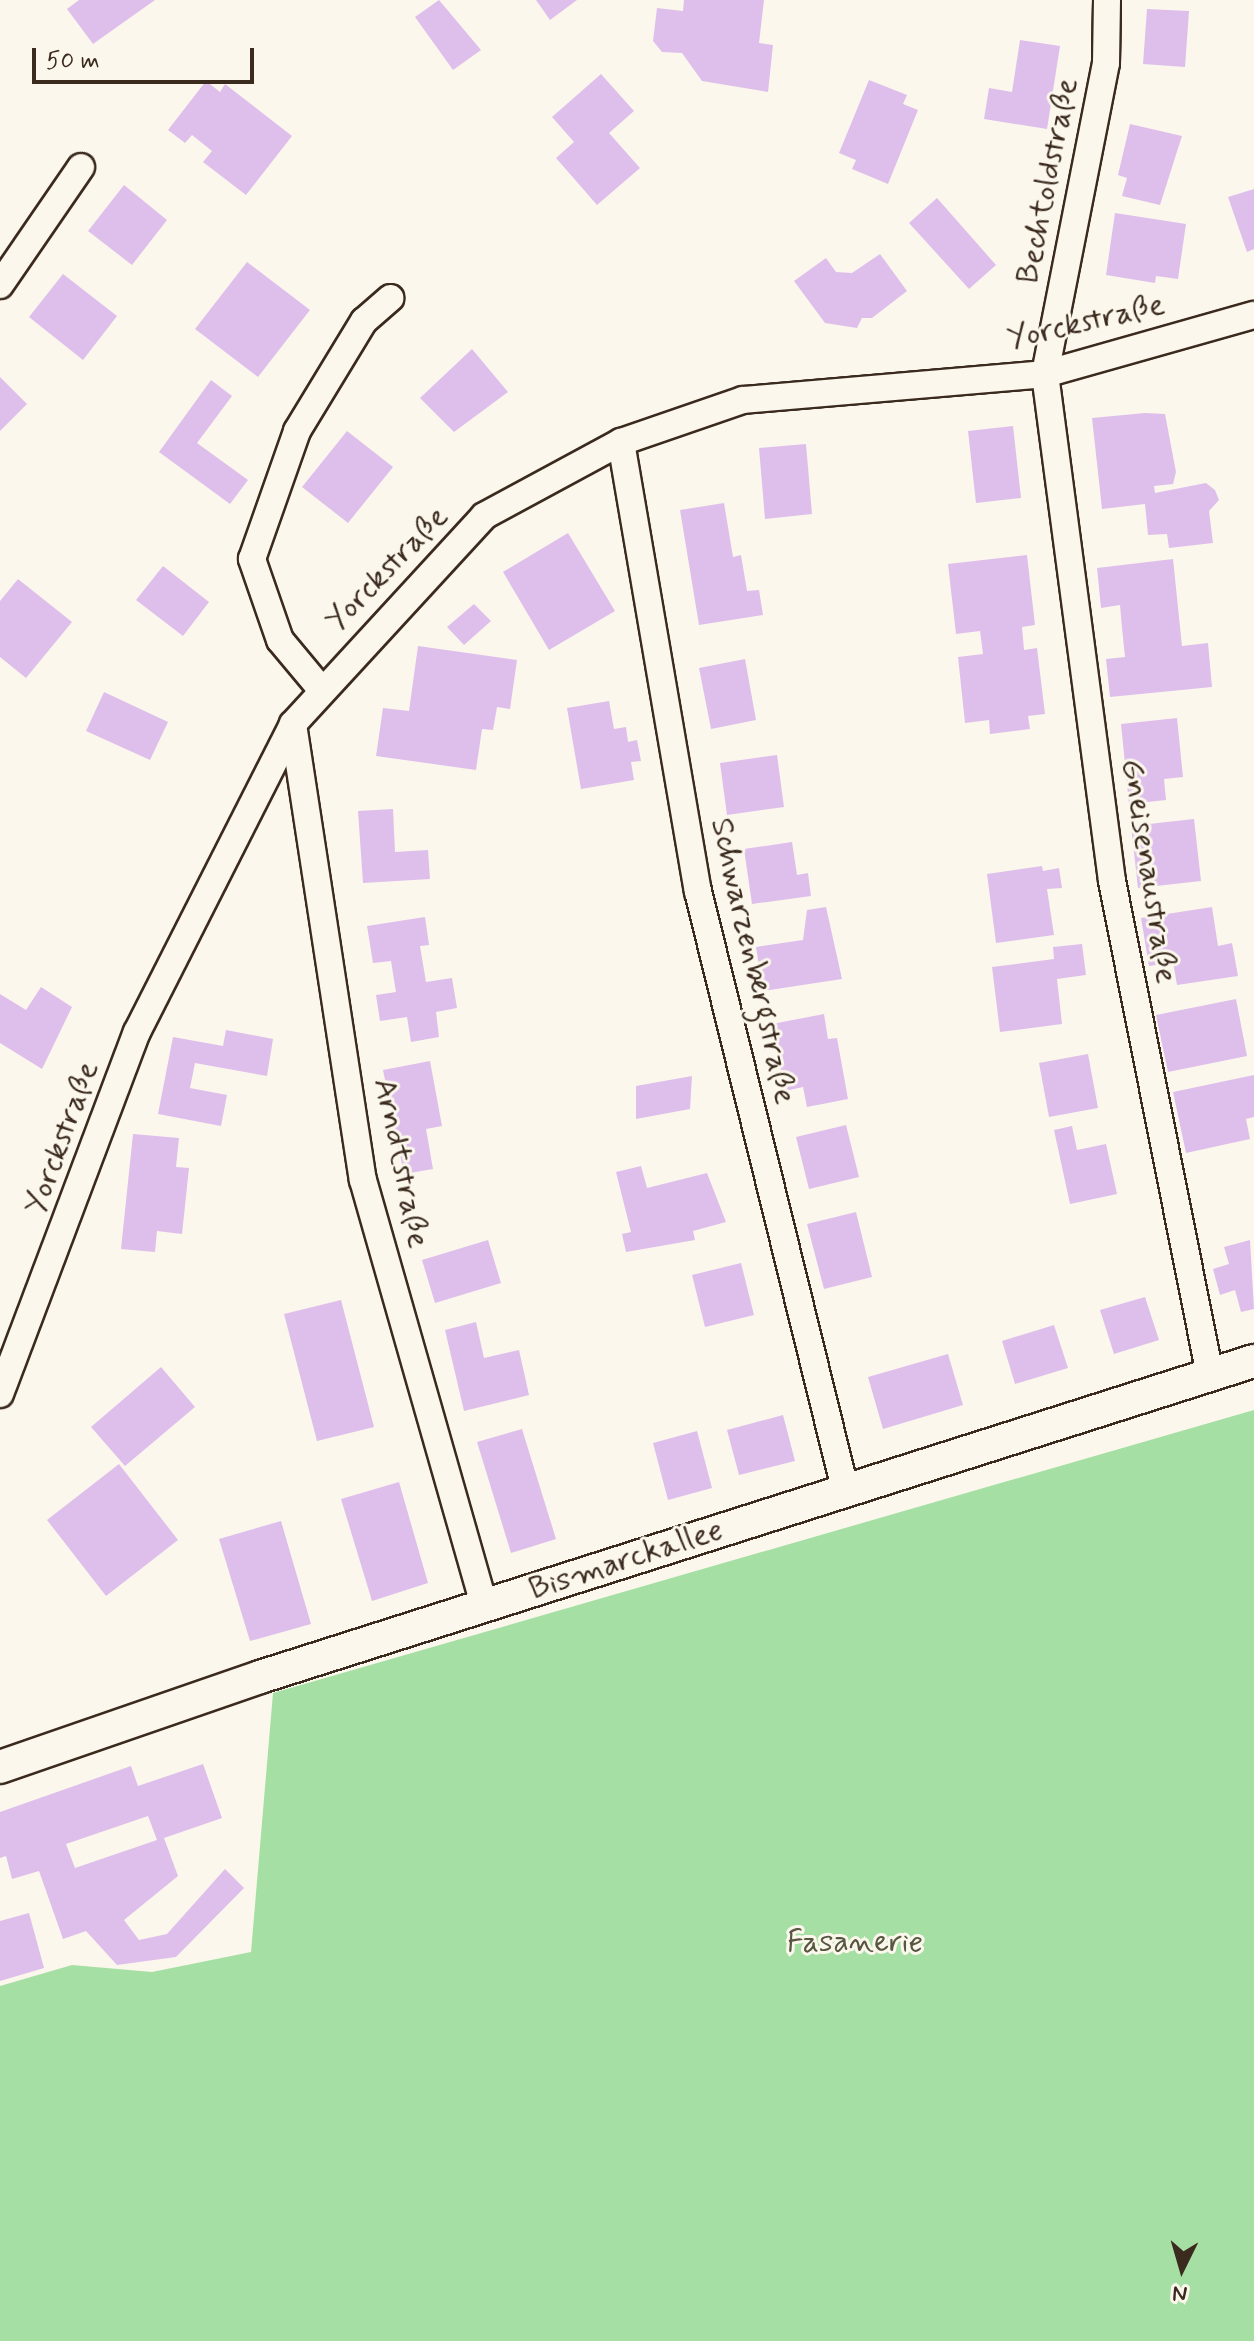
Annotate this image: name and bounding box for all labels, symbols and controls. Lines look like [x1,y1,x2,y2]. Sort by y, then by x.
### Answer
scale bar [36,32,258,82]
text: 50 m [46,46,100,77]
street label: Bechtoldstraße [1009,75,1087,287]
street label: Yorckstraße [1004,285,1168,359]
street label: Yorckstraße [318,498,456,640]
street label: Gneisenaustraße [1112,756,1186,986]
street label: Schwarzenbergstraße [701,814,805,1108]
street label: Yorckstraße [17,1056,107,1220]
street label: Arndtstraße [364,1075,438,1251]
street label: Bismarckallee [524,1511,728,1609]
park label: Fasanerie [787,1923,923,1961]
north arrow [1142,2229,1222,2309]
text: N [1171,2278,1188,2307]

